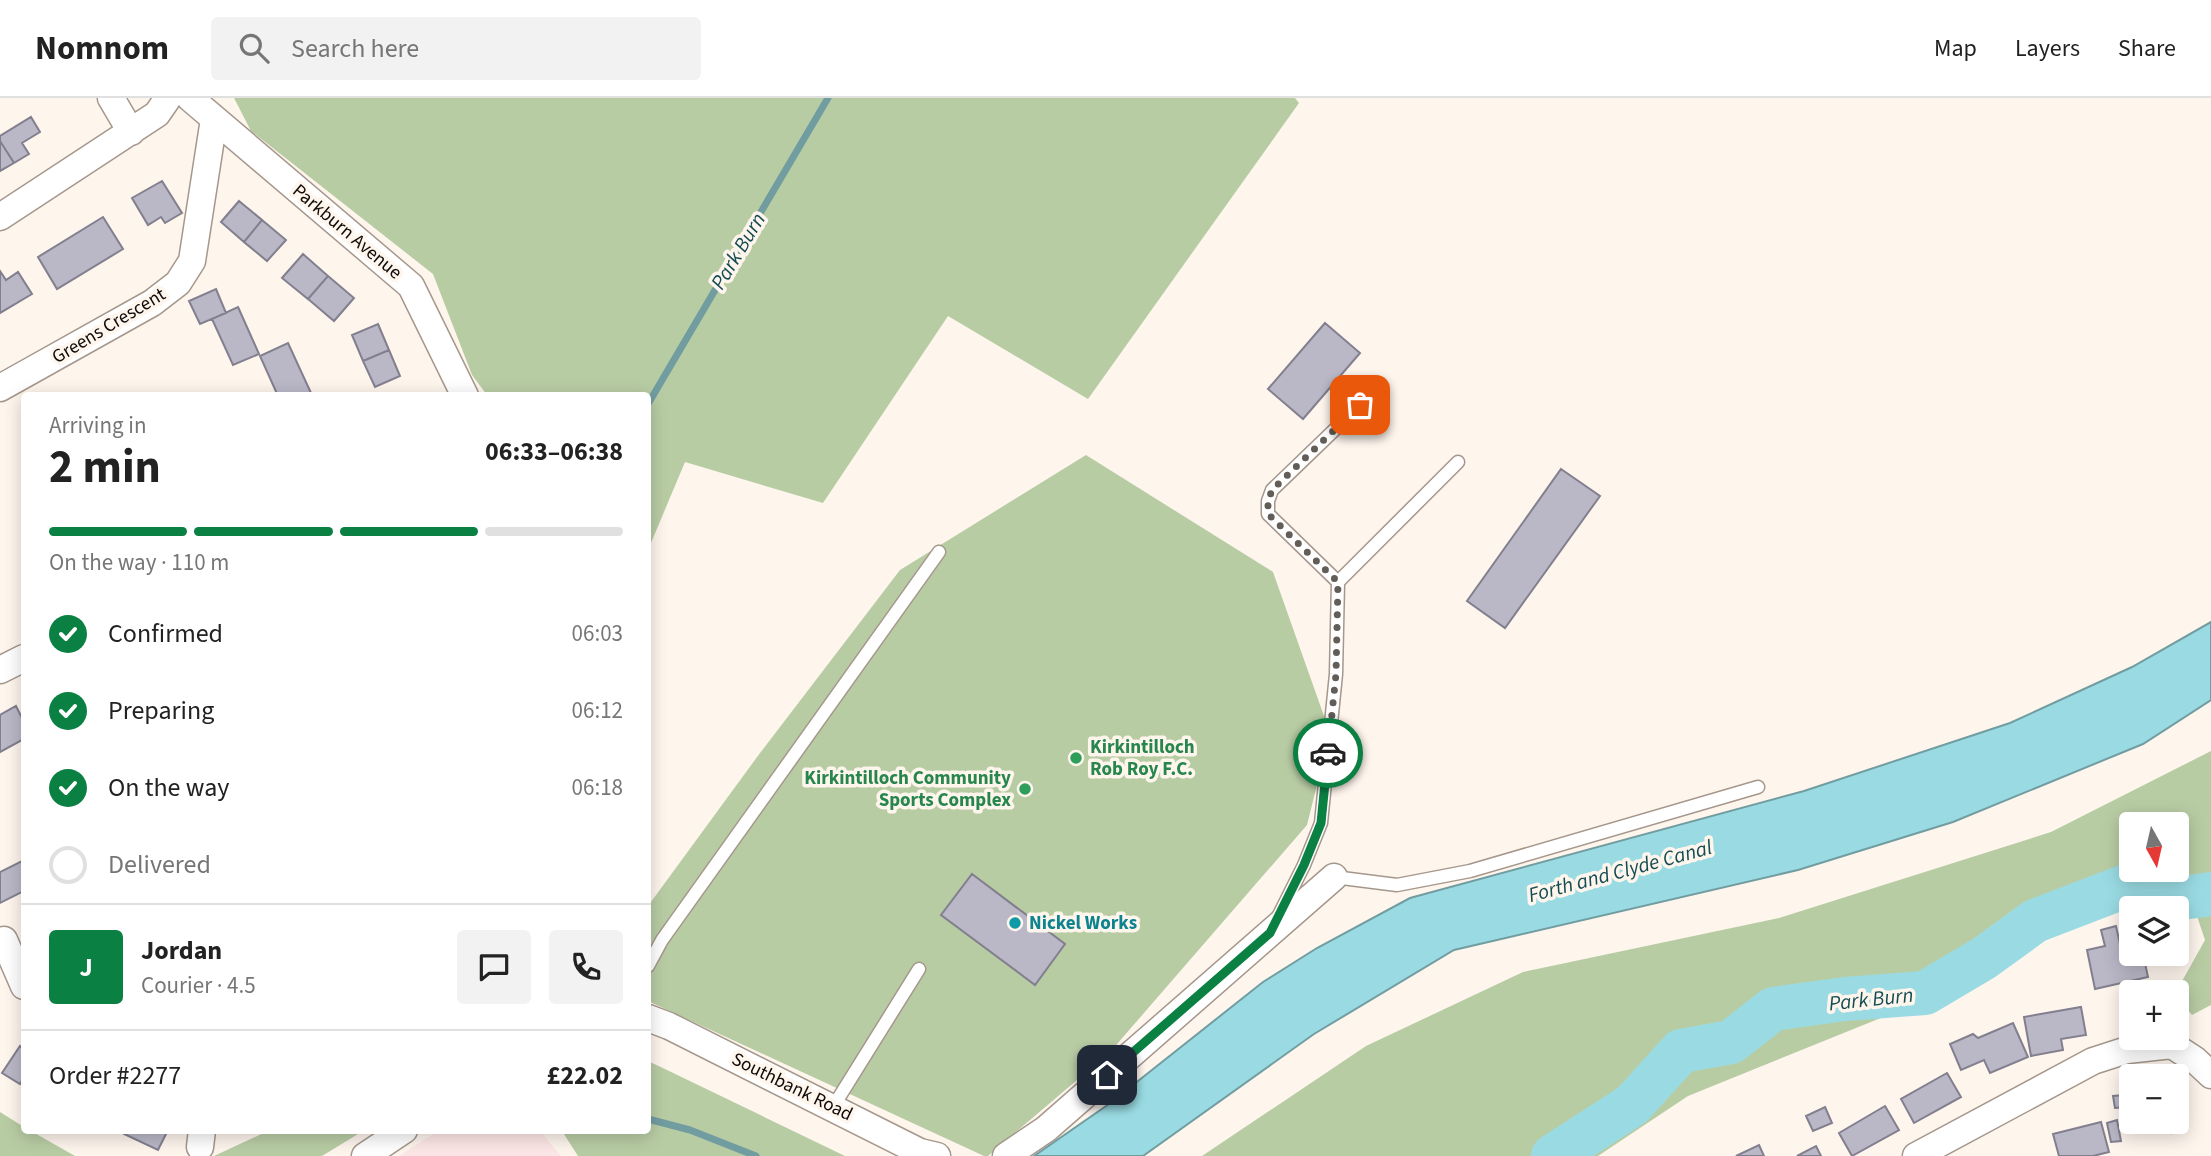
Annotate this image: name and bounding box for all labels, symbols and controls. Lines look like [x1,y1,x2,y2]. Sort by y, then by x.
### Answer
search box [211,17,701,80]
text: Nomnom [35,25,169,72]
icon: search [235,29,273,67]
text: Search here [291,30,419,67]
text: Map [1934,31,1977,66]
text: Layers [2015,31,2080,66]
text: Share [2118,31,2176,66]
street label: Parkburn Avenue [286,178,408,286]
water label: Park Burn [703,207,773,295]
street label: Greens Crescent [47,281,171,371]
pin [1330,375,1390,435]
icon: bag [1341,386,1379,424]
text: Arriving in [49,409,147,442]
text: 06:33–06:38 [485,433,623,470]
text: 2 min [49,435,161,500]
text: On the way · 110 m [49,546,229,579]
icon: check [49,615,87,653]
text: Confirmed [108,615,223,652]
text: 06:03 [572,617,623,650]
icon: check [49,692,87,730]
text: Preparing [108,692,214,729]
text: 06:12 [572,694,623,727]
courier [1293,718,1363,788]
place label: Kirkintilloch Rob Roy F.C. [1090,734,1195,783]
icon: car [1309,734,1347,772]
marker: Kirkintilloch Rob Roy F.C. [1068,750,1084,766]
place label: Kirkintilloch Community Sports Complex [804,765,1011,814]
icon: check [49,769,87,807]
text: On the way [108,769,229,806]
text: 06:18 [572,771,623,804]
marker: Kirkintilloch Community Sports Complex [1017,781,1033,797]
north arrow [2119,812,2189,882]
map controls [2119,812,2189,1134]
water label: Forth and Clyde Canal [1525,832,1716,910]
text: Delivered [108,846,211,883]
button: layers [2119,896,2189,966]
place label: Nickel Works [1029,910,1137,937]
marker: Nickel Works [1007,915,1023,931]
button: chat [457,930,531,1004]
button: phone [549,930,623,1004]
text: Jordan [141,932,222,969]
text: J [79,949,93,986]
text: Courier · 4.5 [141,969,256,1002]
water label: Park Burn [1827,980,1915,1018]
button: + [2119,980,2189,1050]
pin [1077,1045,1137,1105]
street label: Southbank Road [727,1046,857,1128]
icon: home [1088,1056,1126,1094]
text: Order #2277 [49,1057,181,1094]
text: £22.02 [547,1057,623,1094]
button: − [2119,1064,2189,1134]

